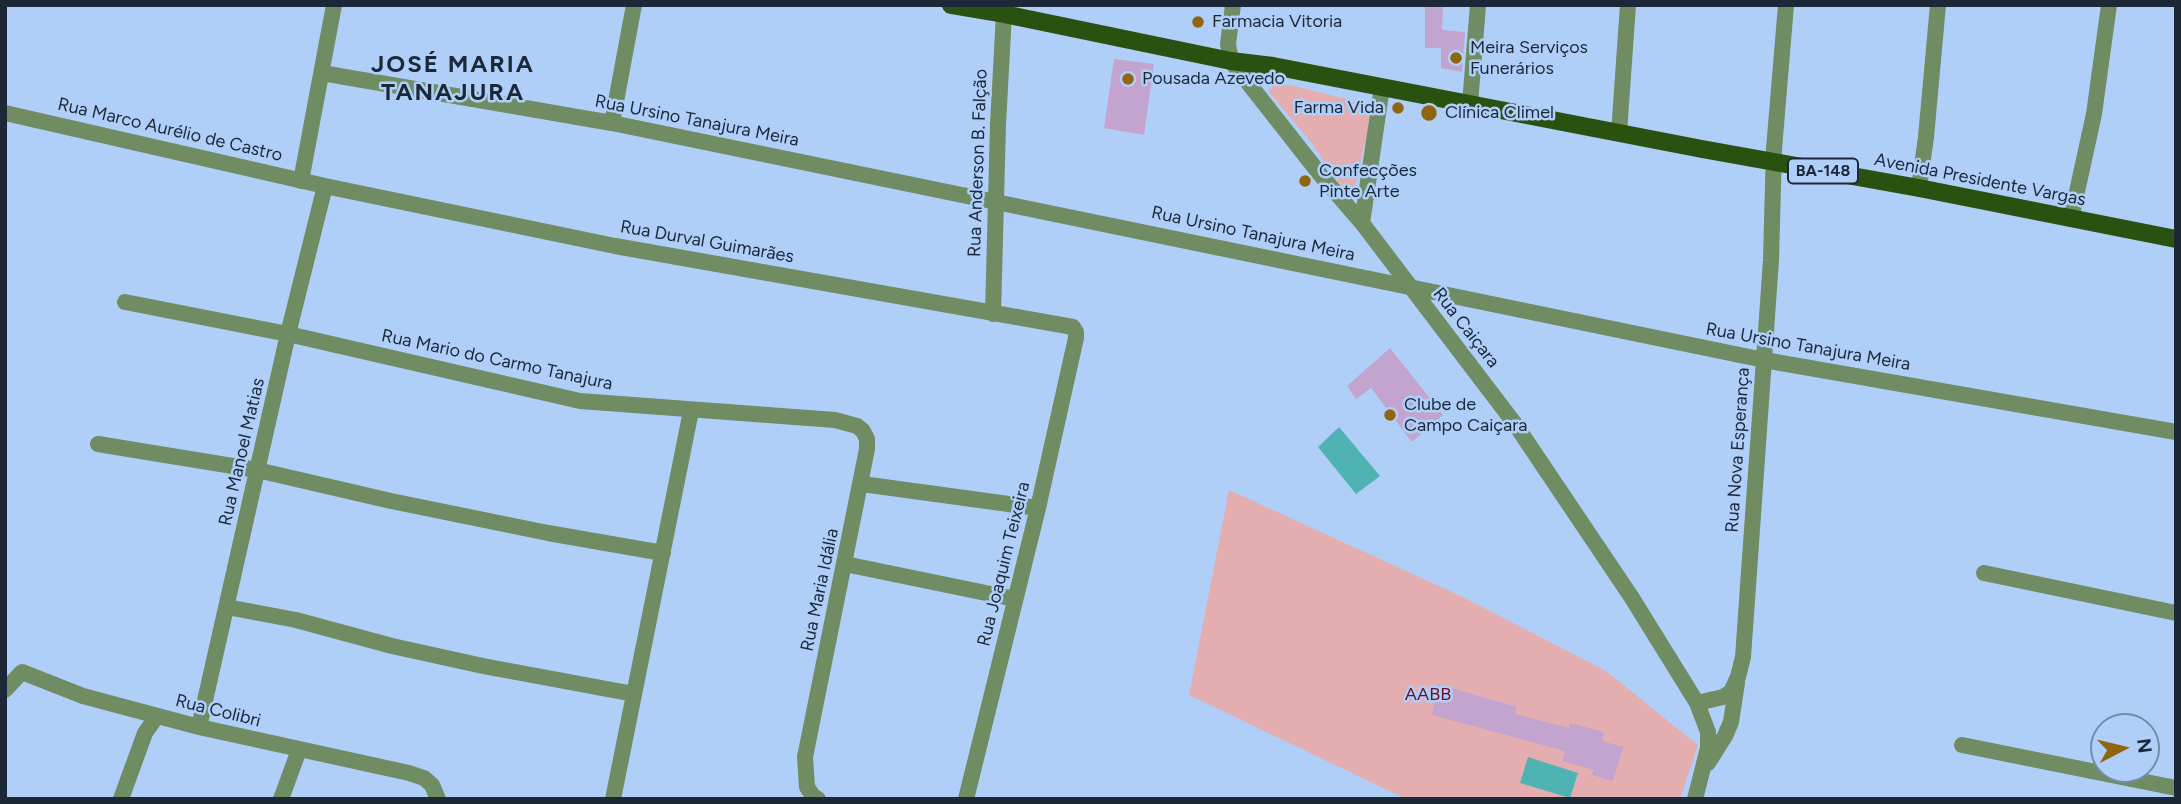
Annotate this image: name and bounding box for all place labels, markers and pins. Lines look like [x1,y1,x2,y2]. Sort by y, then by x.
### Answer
place label: Farmacia Vitoria [1212,11,1342,33]
marker: Farmacia Vitoria [1190,14,1206,30]
place label: Meira Serviços Funerários [1470,37,1588,80]
marker: Meira Serviços Funerários [1448,50,1464,66]
place label: Pousada Azevedo [1142,68,1285,90]
marker: Pousada Azevedo [1120,71,1136,87]
place label: Farma Vida [1294,97,1384,119]
marker: Farma Vida [1390,100,1406,116]
place label: Clínica Climel [1445,102,1554,124]
marker: Clínica Climel [1419,103,1439,123]
place label: Confecções Pinte Arte [1319,160,1417,202]
marker: Confecções Pinte Arte [1297,173,1313,189]
place label: Clube de Campo Caiçara [1404,394,1528,436]
marker: Clube de Campo Caiçara [1382,407,1398,423]

